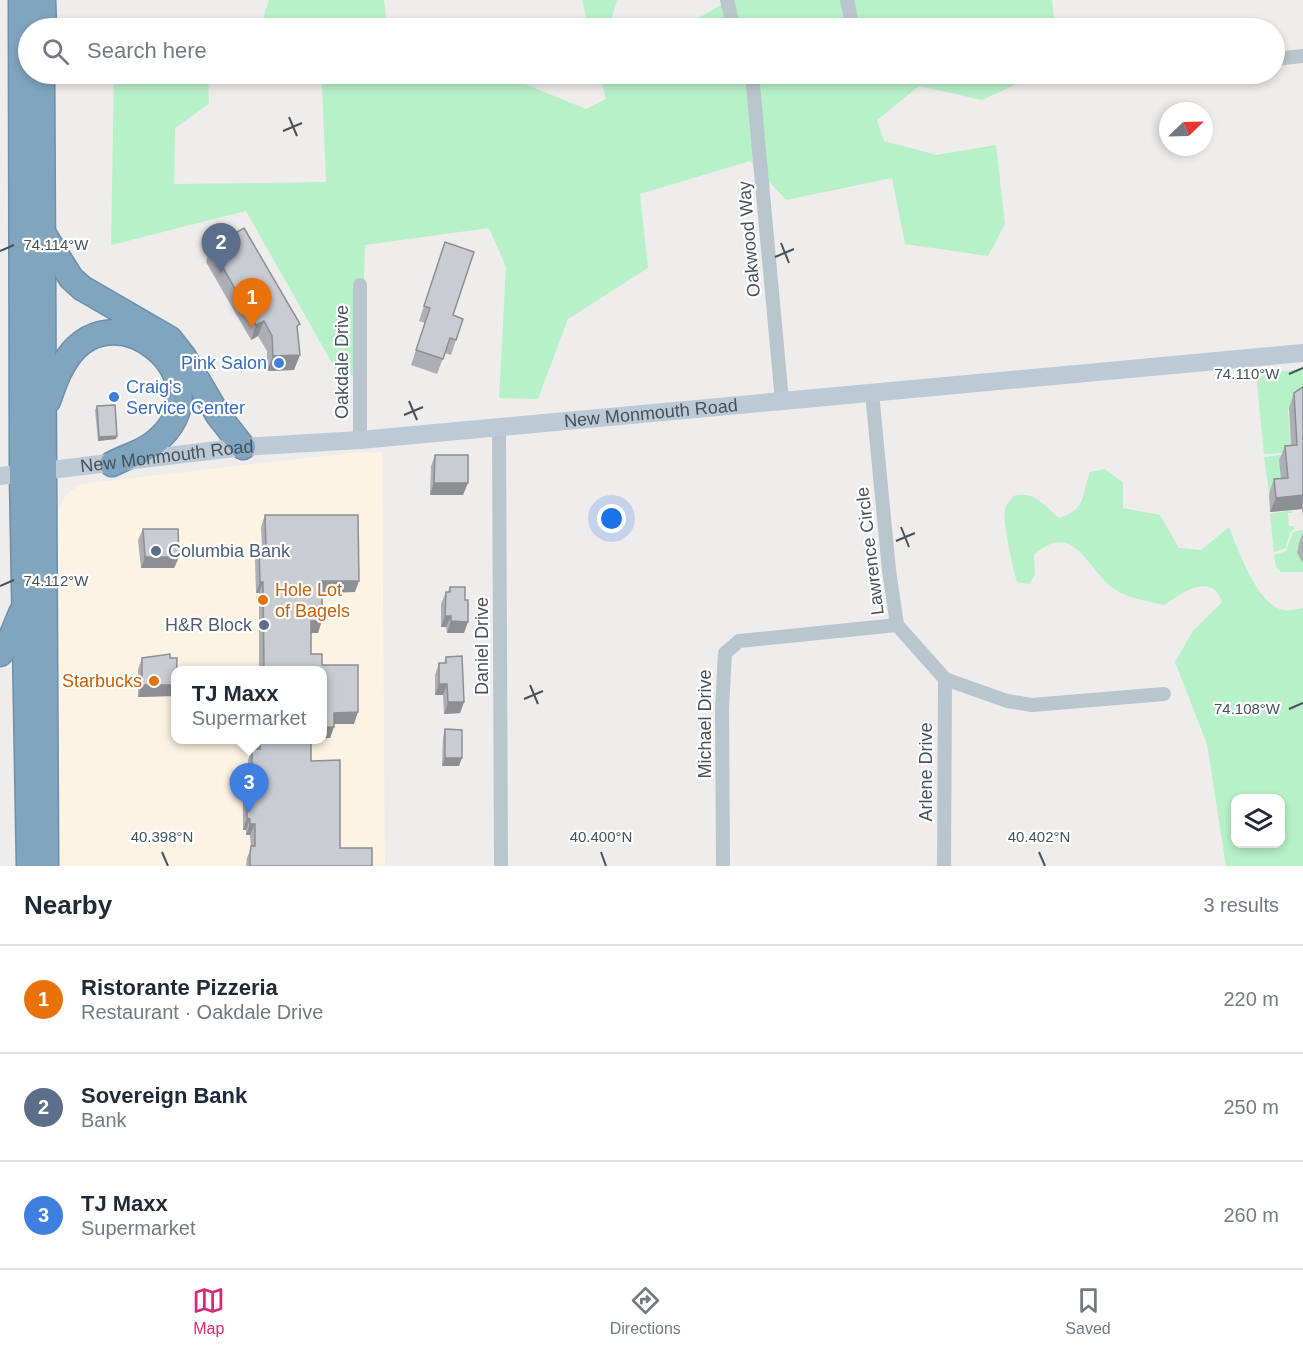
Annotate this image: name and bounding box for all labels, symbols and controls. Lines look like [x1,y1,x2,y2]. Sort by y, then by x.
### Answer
search box [18,18,1285,84]
icon: search [39,35,72,68]
text: Search here [87,38,207,63]
north arrow [1159,102,1213,156]
street label: Oakwood Way [734,180,764,298]
pin: 2 [202,224,240,273]
text: 74.114°W [24,236,89,253]
pin: 1 [232,278,272,328]
street label: Oakdale Drive [332,305,352,419]
place label: Pink Salon [181,353,267,373]
marker: Pink Salon [272,356,286,370]
text: 74.110°W [1215,365,1280,382]
place label: Craig's Service Center [126,377,245,418]
marker: Craig's Service Center [107,390,121,404]
street label: New Monmouth Road [563,395,738,431]
street label: New Monmouth Road [79,436,254,476]
street label: Lawrence Circle [852,486,888,616]
your location [597,504,626,533]
place label: Columbia Bank [168,541,291,561]
marker: Columbia Bank [149,544,163,558]
text: 74.112°W [24,572,89,589]
place label: Hole Lot of Bagels [275,580,350,621]
marker: Hole Lot of Bagels [256,593,270,607]
street label: Daniel Drive [472,597,492,695]
place label: H&R Block [165,615,253,635]
marker: H&R Block [257,618,271,632]
popup [171,666,327,744]
street label: Michael Drive [695,669,715,779]
place label: Starbucks [62,671,142,691]
marker: Starbucks [147,674,161,688]
text: TJ Maxx [192,681,279,706]
text: 74.108°W [1214,700,1281,717]
text: Supermarket [192,707,306,729]
street label: Arlene Drive [916,722,936,822]
pin: 3 [230,764,268,813]
map controls [1231,794,1285,848]
button: layers [1231,794,1285,848]
text: 40.398°N [131,828,193,845]
text: 40.400°N [570,828,632,845]
text: 40.402°N [1008,828,1070,845]
text: Nearby [24,890,112,920]
text: 3 results [1203,894,1279,916]
text: Ristorante Pizzeria [81,975,278,1000]
text: 1 [38,988,49,1010]
text: 220 m [1223,988,1279,1010]
text: Restaurant · Oakdale Drive [81,1001,323,1023]
text: Sovereign Bank [81,1083,247,1108]
text: 2 [38,1096,49,1118]
text: 250 m [1223,1096,1279,1118]
text: Bank [81,1109,127,1131]
text: TJ Maxx [81,1191,168,1216]
text: 3 [38,1204,49,1226]
text: 260 m [1223,1204,1279,1226]
text: Supermarket [81,1217,196,1239]
tab: Map [192,1284,225,1338]
tab: Directions [610,1284,681,1338]
tab: Saved [1065,1284,1111,1338]

